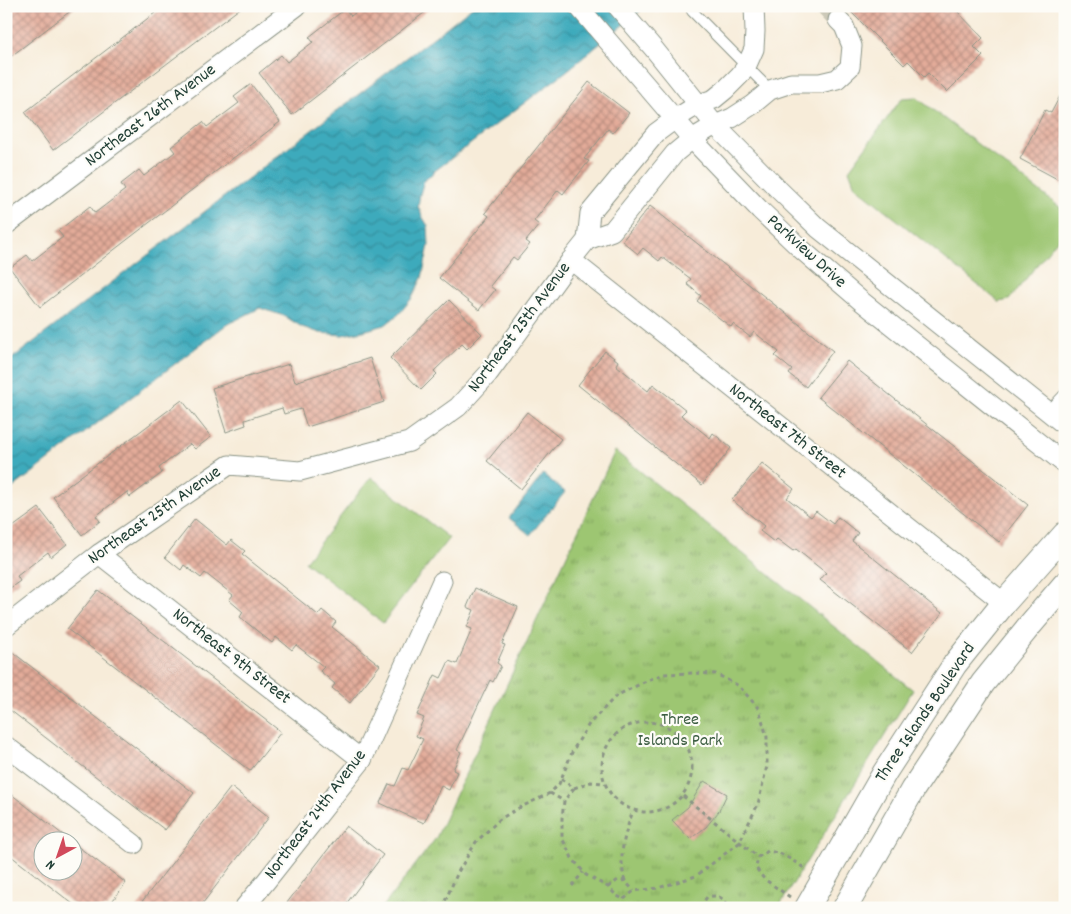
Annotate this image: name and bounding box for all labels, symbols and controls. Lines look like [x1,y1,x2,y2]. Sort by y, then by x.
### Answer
street label: Northeast 26th Avenue [80,58,222,174]
street label: Parkview Drive [761,209,852,295]
street label: Northeast 25th Avenue [463,257,577,398]
street label: Northeast 7th Street [723,378,851,486]
street label: Northeast 25th Avenue [83,461,227,571]
street label: Northeast 9th Street [166,603,296,711]
street label: Three Islands Boulevard [870,638,982,788]
park label: Three Islands Park [637,708,723,754]
street label: Northeast 24th Avenue [259,745,373,885]
north arrow [32,832,82,882]
text: N [42,854,60,874]

